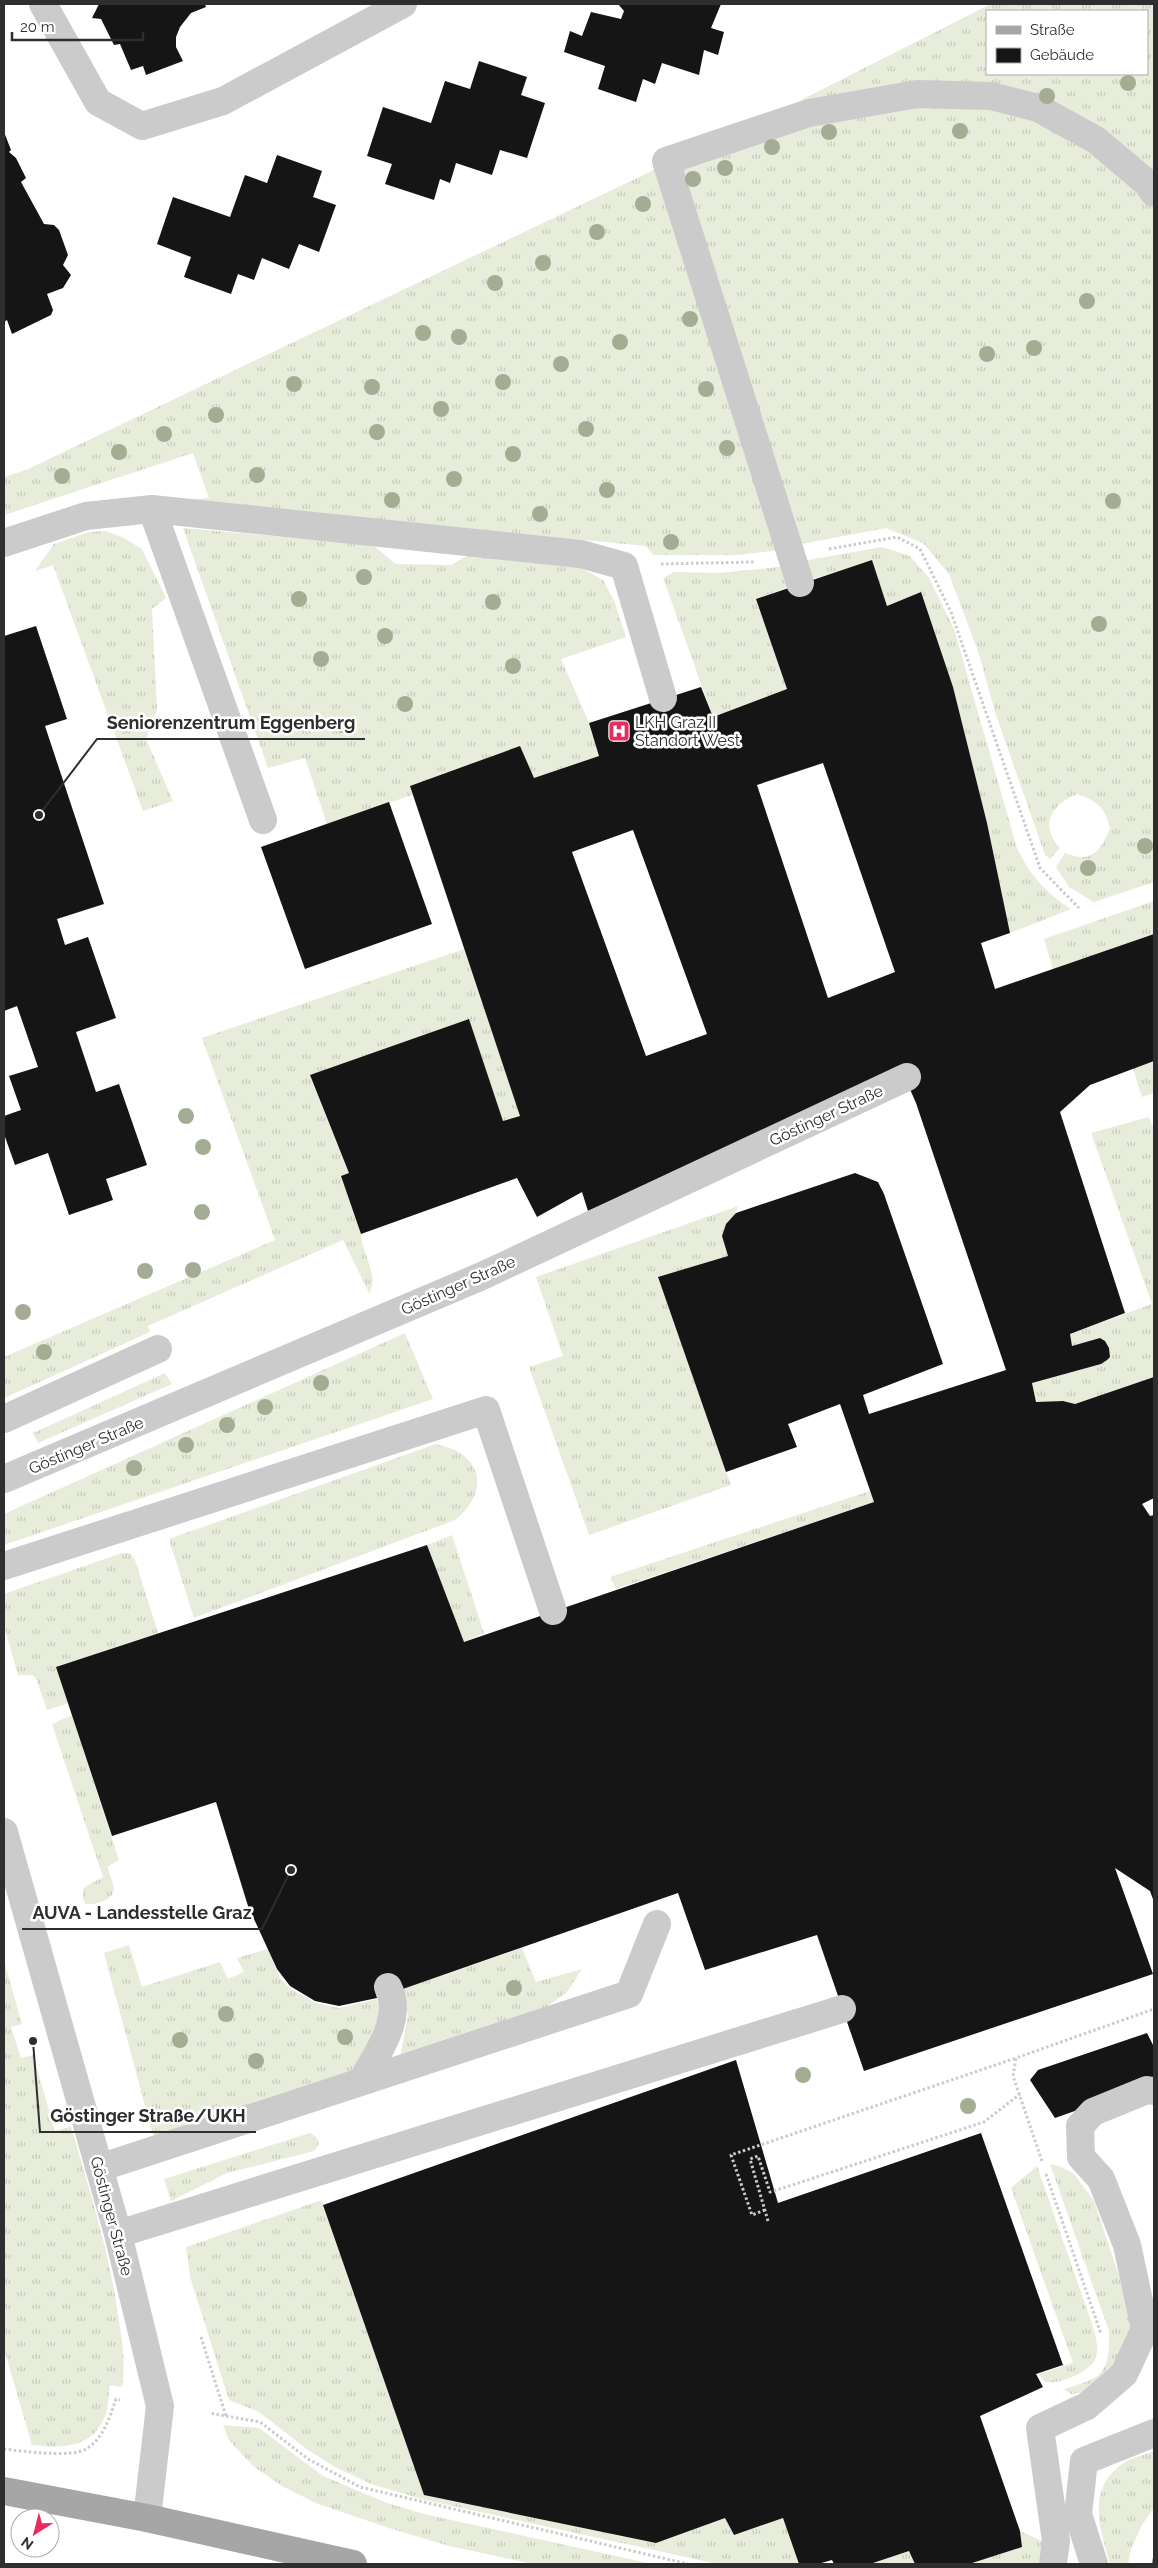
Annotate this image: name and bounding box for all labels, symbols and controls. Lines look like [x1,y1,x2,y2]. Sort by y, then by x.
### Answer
scale bar [12,10,144,42]
legend [986,10,1148,75]
text: 20 m [20,18,55,36]
text: Straße [1030,21,1075,39]
text: Gebäude [1030,46,1094,64]
callout: Seniorenzentrum Eggenberg [97,706,365,739]
text: Seniorenzentrum Eggenberg [107,712,355,733]
place label: LKH Graz II Standort West [635,713,741,750]
hospital icon: LKH Graz II Standort West [607,719,631,743]
street label: Göstinger Straße [766,1081,886,1150]
street label: Göstinger Straße [398,1252,518,1319]
street label: Göstinger Straße [26,1413,146,1478]
callout: AUVA - Landesstelle Graz [22,1896,262,1929]
text: AUVA - Landesstelle Graz [32,1902,252,1923]
callout: Göstinger Straße/UKH [40,2099,256,2132]
text: Göstinger Straße/UKH [50,2105,246,2126]
street label: Göstinger Straße [86,2154,137,2278]
north arrow [10,2508,60,2558]
text: N [18,2534,36,2553]

